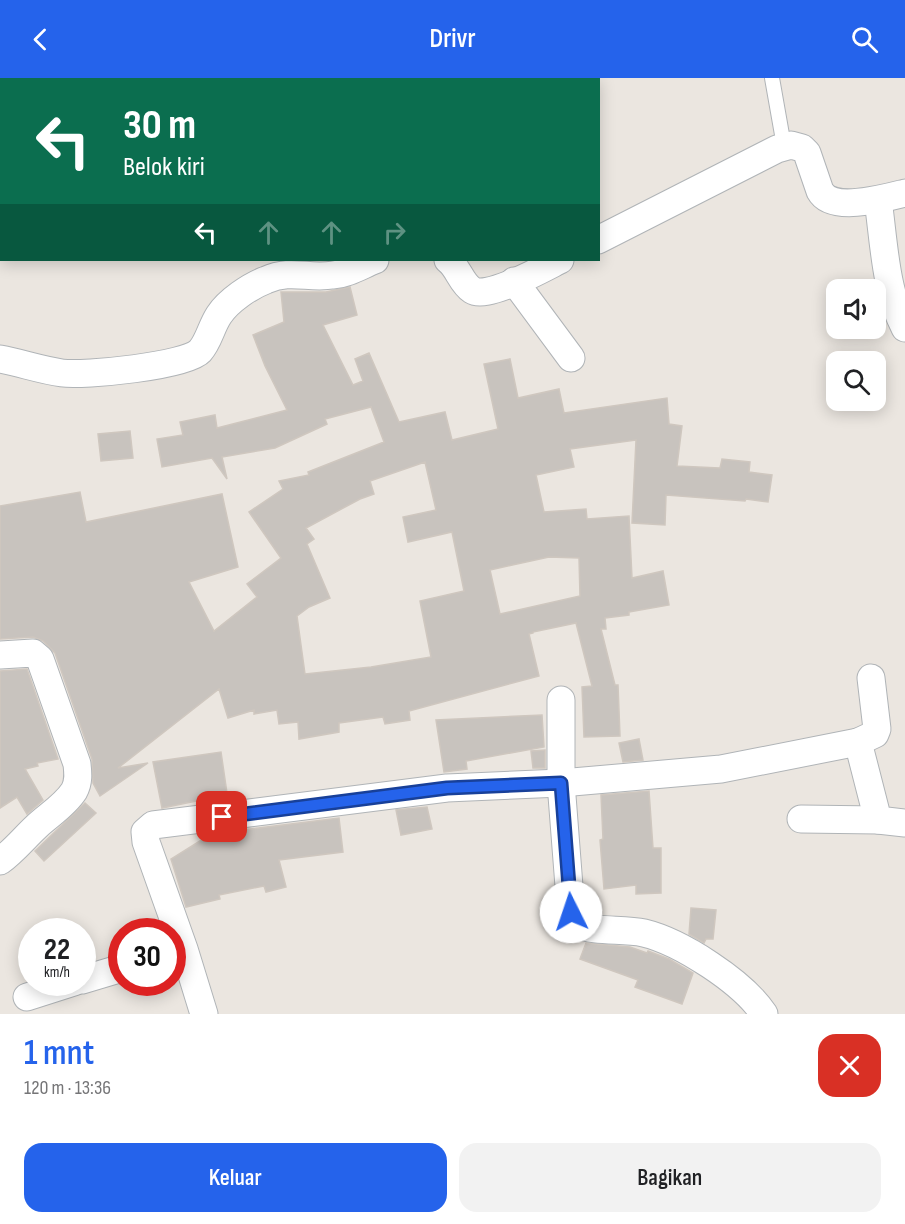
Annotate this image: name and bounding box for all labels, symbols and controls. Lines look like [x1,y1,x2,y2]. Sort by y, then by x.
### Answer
icon: back [24,23,57,56]
text: Drivr [429,23,476,55]
icon: search [848,23,881,56]
text: 30 m [123,100,196,151]
icon: left [24,102,102,180]
text: Belok kiri [123,151,205,183]
icon: left [189,216,222,249]
icon: ahead [252,216,285,249]
icon: ahead [315,216,348,249]
icon: right [378,216,411,249]
map controls [826,279,886,411]
button: sound [826,279,886,339]
button: search [826,351,886,411]
pin [196,791,247,842]
icon: arrive [205,800,238,833]
position arrow [539,880,603,944]
speed limit sign: 30 [108,918,186,996]
text: 22 [44,932,70,968]
text: km/h [44,963,70,982]
text: 1 mnt [24,1032,94,1075]
button: close [818,1034,881,1097]
text: 120 m · 13:36 [24,1076,111,1100]
button: Keluar [24,1143,447,1212]
button: Bagikan [459,1143,881,1212]

